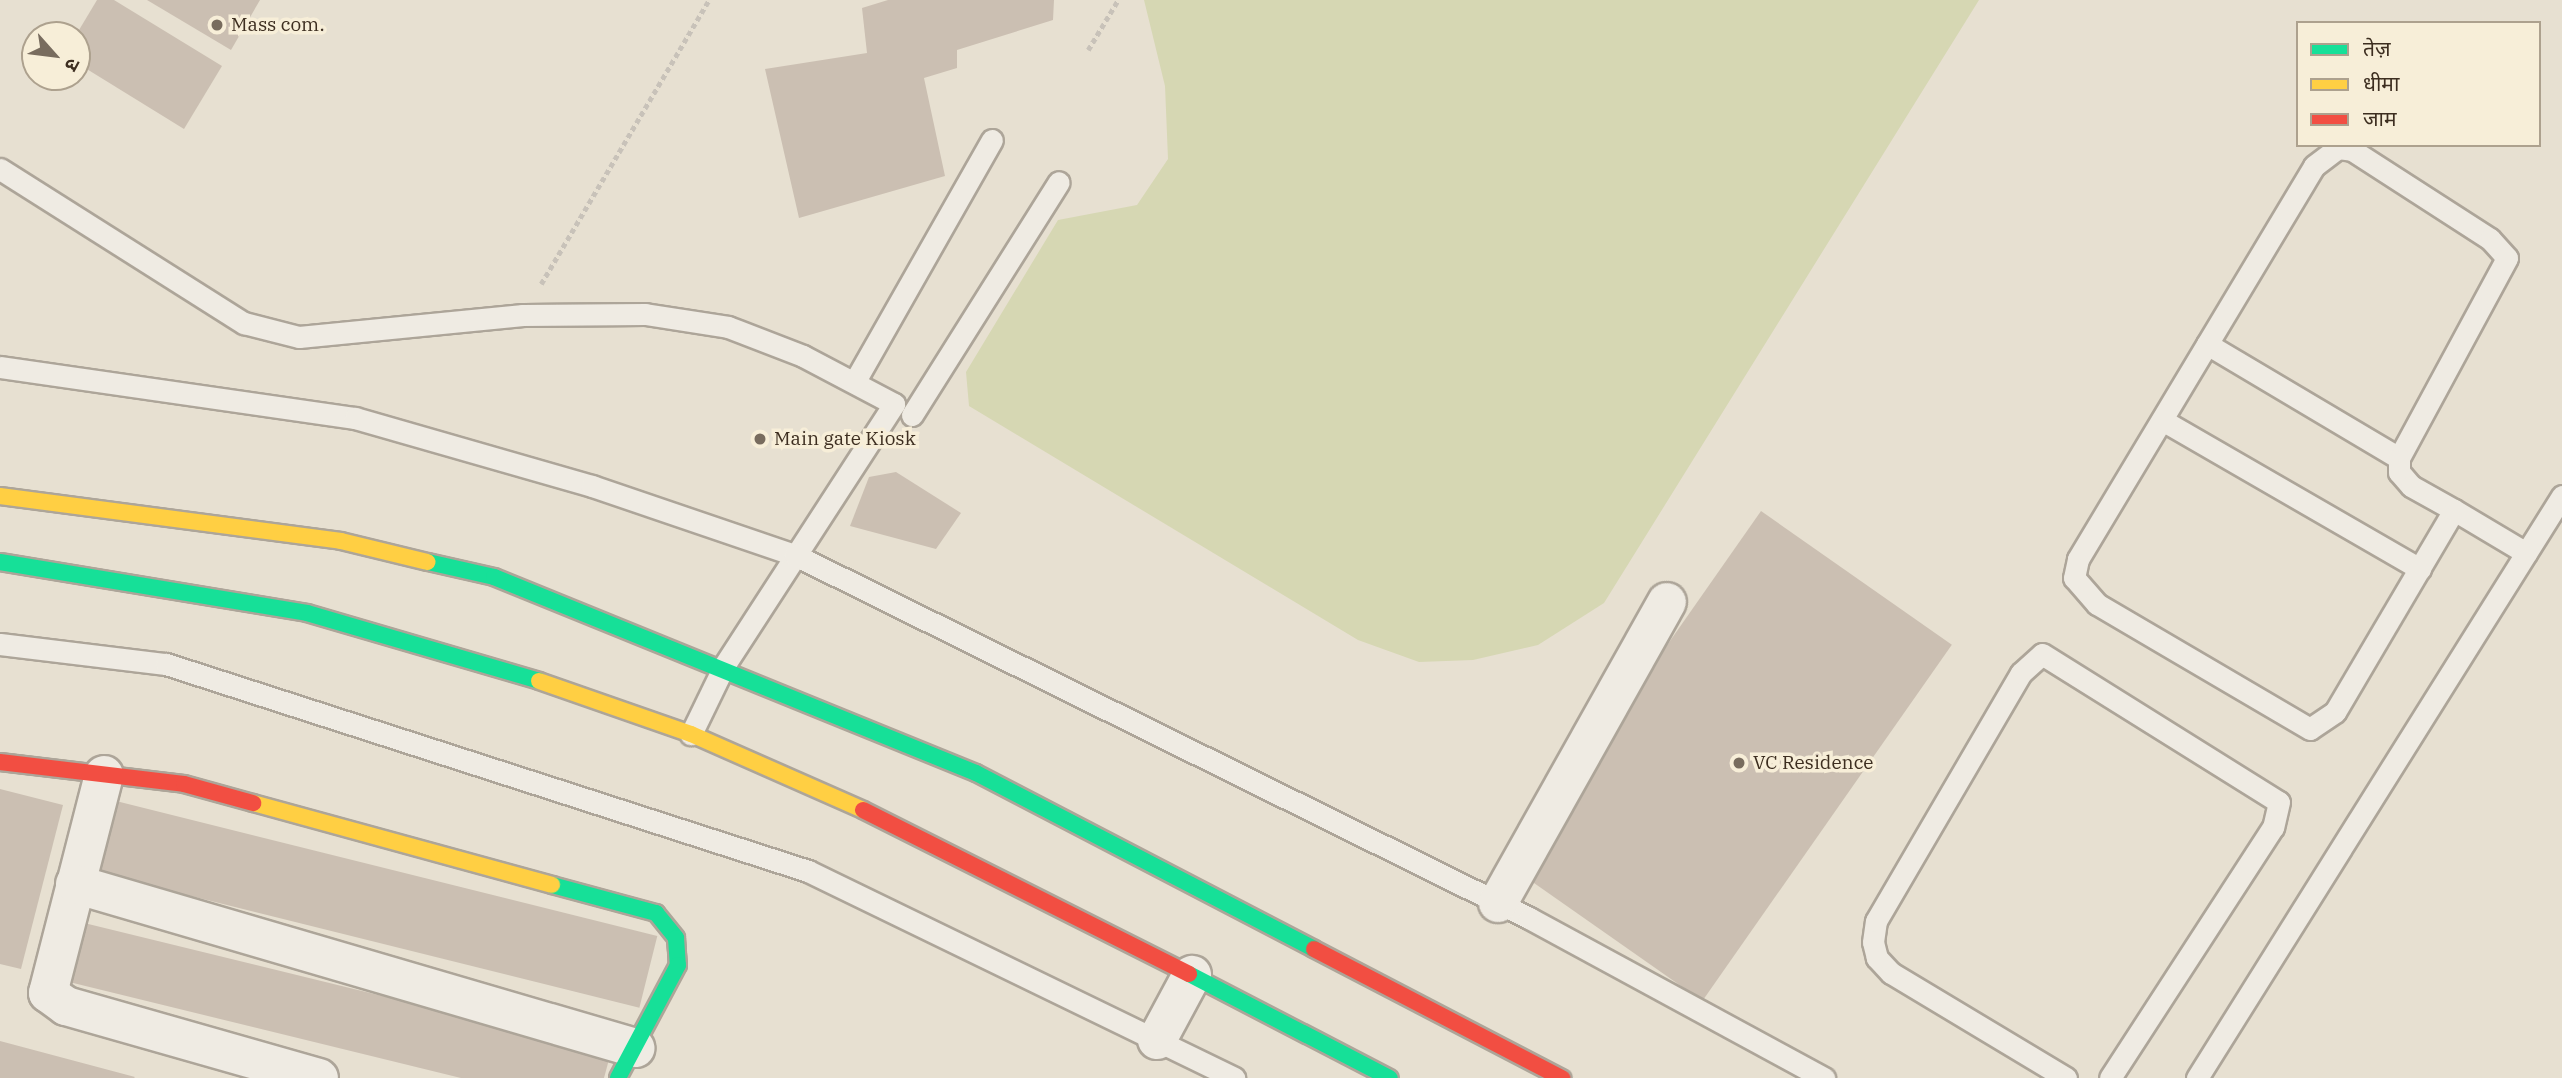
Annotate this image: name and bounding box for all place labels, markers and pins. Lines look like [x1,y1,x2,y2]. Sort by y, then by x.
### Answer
place label: Mass com. [231,14,324,36]
marker: Mass com. [209,17,225,33]
place label: Main gate Kiosk [774,428,916,450]
marker: Main gate Kiosk [752,431,768,447]
place label: VC Residence [1753,752,1874,774]
marker: VC Residence [1731,755,1747,771]

